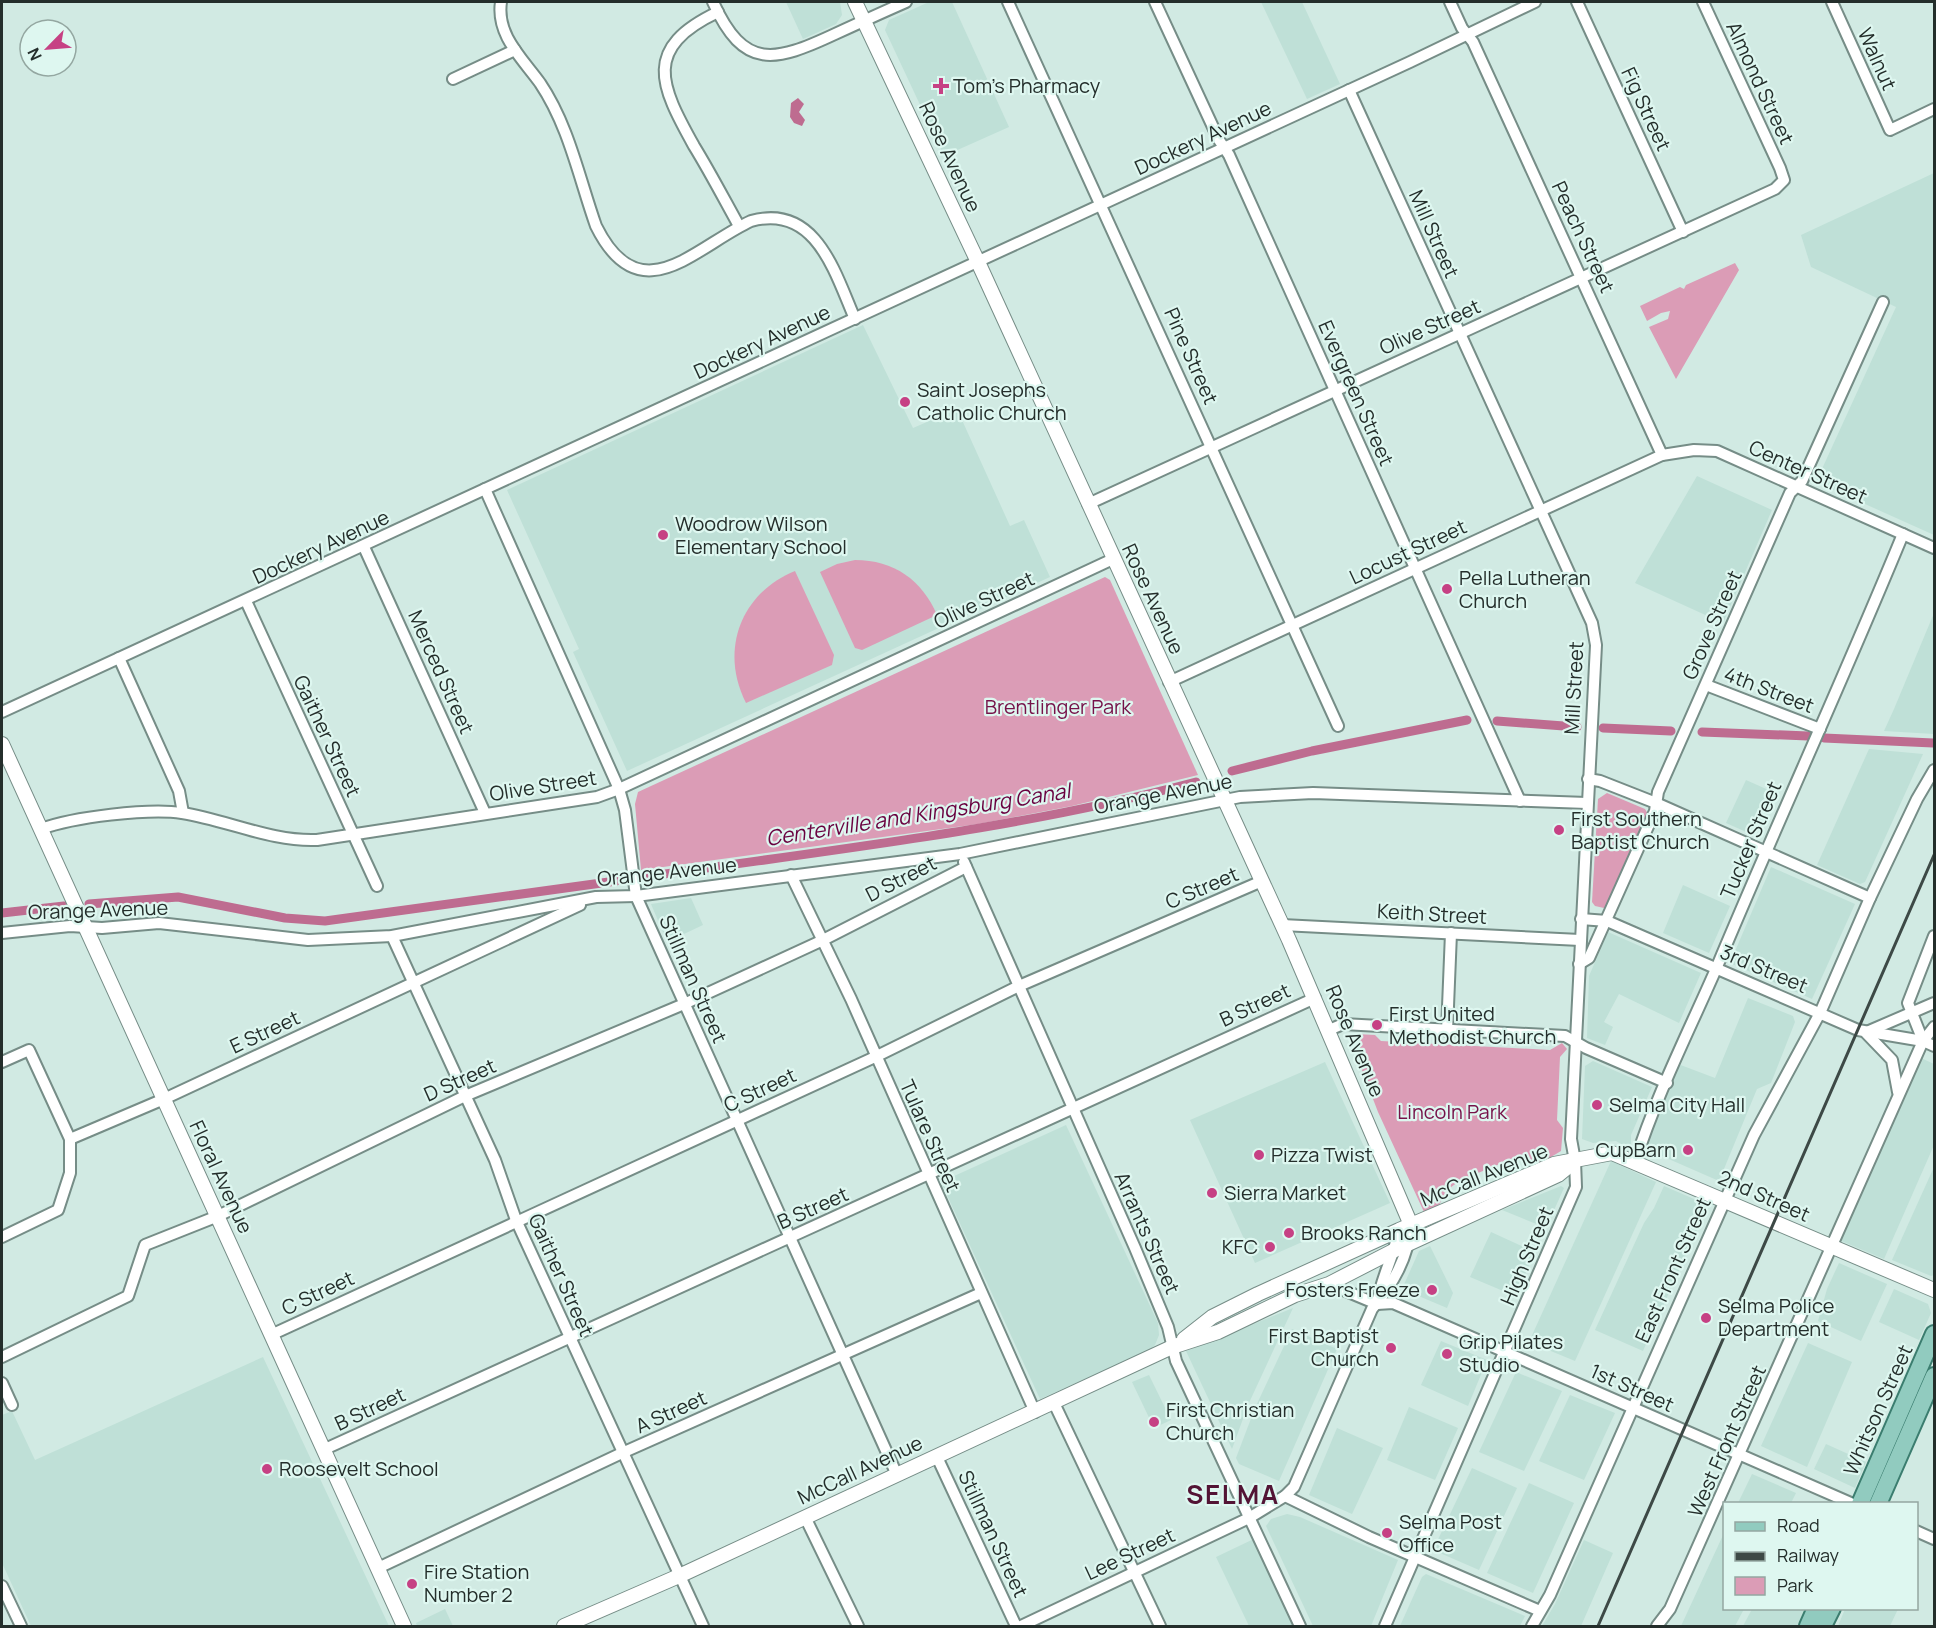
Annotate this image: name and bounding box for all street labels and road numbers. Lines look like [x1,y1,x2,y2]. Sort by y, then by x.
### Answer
street label: Almond Street [1720,17,1801,149]
street label: Walnut [1852,23,1903,94]
street label: Fig Street [1615,63,1678,155]
street label: Dockery Avenue [1130,94,1275,181]
street label: Rose Avenue [913,97,988,216]
street label: Peach Street [1546,177,1621,297]
street label: Mill Street [1403,186,1466,282]
street label: Olive Street [1375,292,1485,361]
street label: Dockery Avenue [689,298,834,385]
street label: Pine Street [1158,303,1225,408]
street label: Evergreen Street [1312,316,1401,470]
street label: Center Street [1745,433,1872,510]
street label: Dockery Avenue [248,503,393,590]
street label: Locust Street [1345,513,1471,590]
street label: Rose Avenue [1116,539,1191,658]
street label: Olive Street [929,564,1038,635]
street label: Grove Street [1675,566,1748,684]
street label: Merced Street [402,606,481,738]
street label: Mill Street [1558,641,1589,735]
street label: 4th Street [1720,660,1818,719]
street label: Gaither Street [287,671,367,801]
street label: Olive Street [487,764,598,807]
street label: Orange Avenue [1091,767,1234,820]
street label: Tucker Street [1714,777,1787,903]
street label: D Street [861,849,941,908]
street label: Orange Avenue [596,851,738,892]
street label: C Street [1161,860,1243,915]
street label: Orange Avenue [27,894,169,925]
street label: Keith Street [1376,897,1488,930]
street label: Stillman Street [653,911,734,1047]
street label: 3rd Street [1716,938,1812,999]
street label: B Street [1215,976,1294,1033]
street label: Rose Avenue [1320,981,1391,1101]
street label: E Street [225,1004,304,1059]
street label: D Street [420,1052,500,1107]
street label: C Street [719,1061,800,1118]
street label: Tulare Street [894,1075,967,1196]
street label: Floral Avenue [184,1116,259,1238]
street label: McCall Avenue [1416,1137,1552,1212]
street label: 2nd Street [1714,1163,1814,1228]
street label: Arrants Street [1108,1167,1186,1298]
street label: B Street [773,1180,853,1235]
street label: East Front Street [1628,1193,1717,1347]
street label: High Street [1494,1202,1559,1309]
street label: Gaither Street [522,1209,601,1340]
street label: C Street [277,1264,358,1321]
street label: Whitson Street [1837,1340,1918,1479]
street label: 1st Street [1586,1357,1678,1418]
street label: West Front Street [1681,1361,1772,1521]
street label: B Street [330,1380,409,1437]
street label: A Street [631,1384,711,1439]
street label: McCall Avenue [793,1429,927,1510]
street label: Stillman Street [952,1466,1035,1602]
street label: Lee Street [1080,1521,1179,1586]

